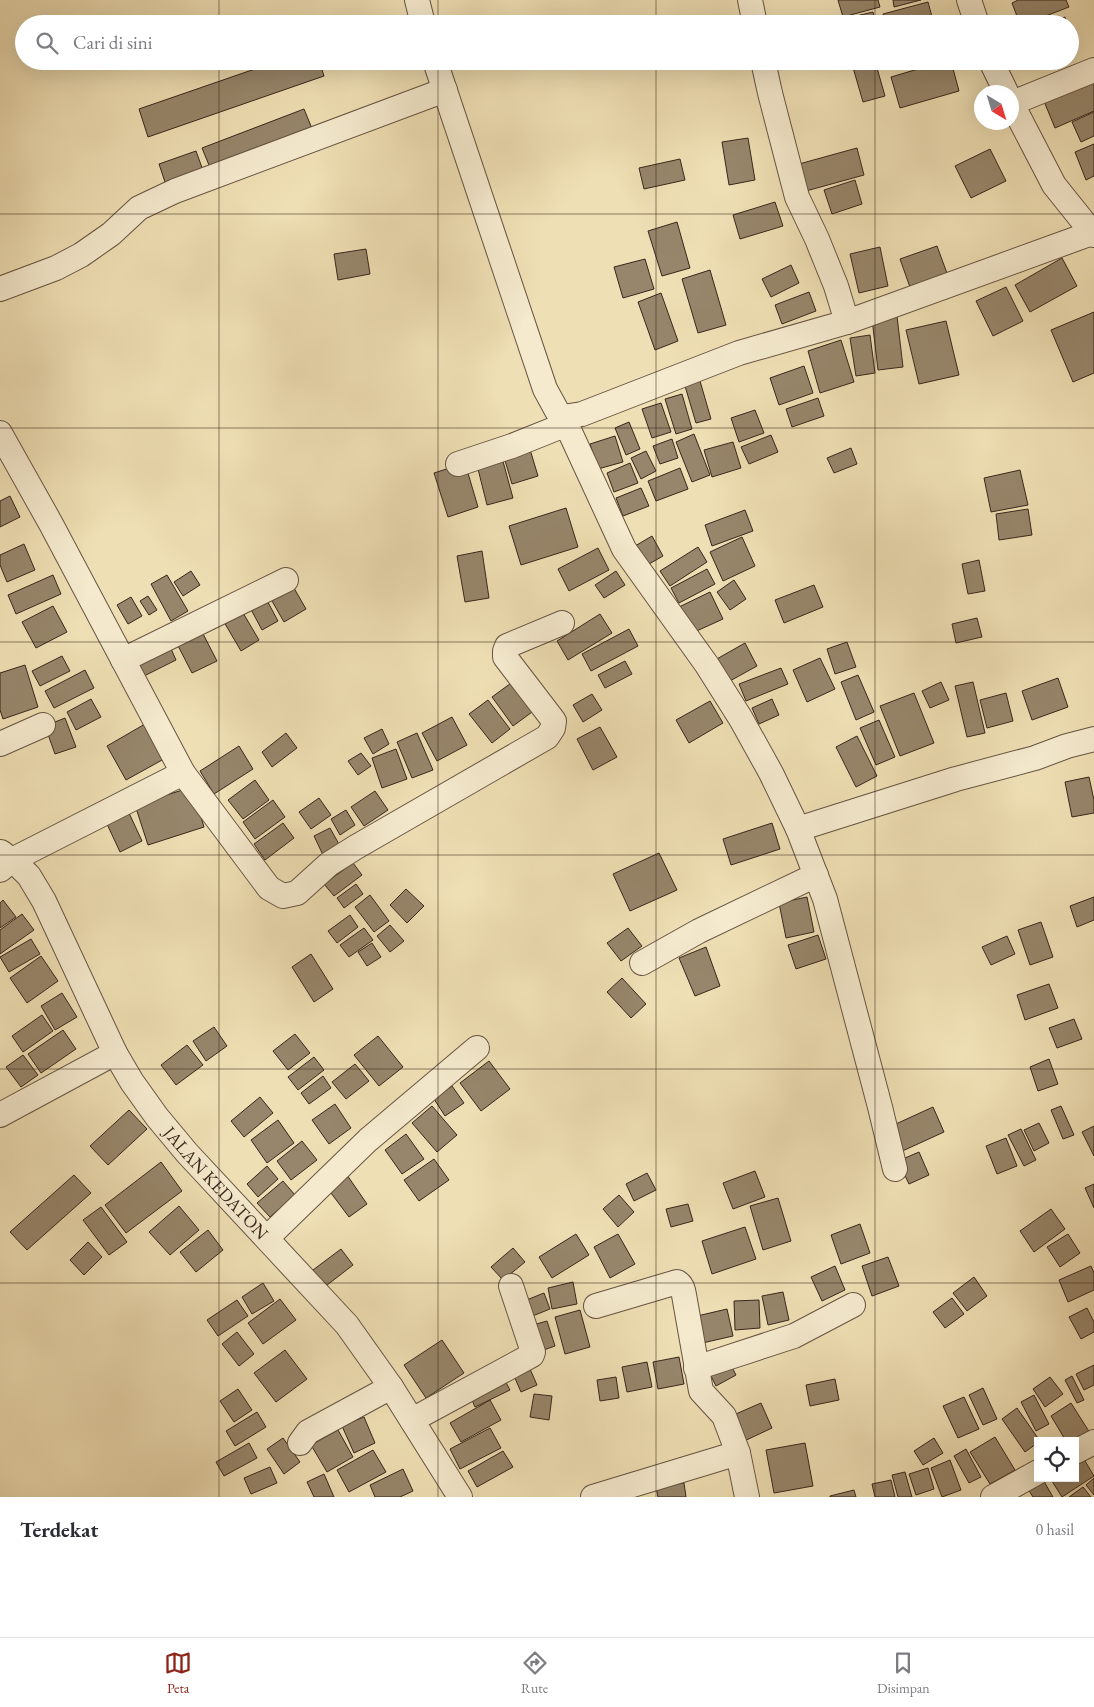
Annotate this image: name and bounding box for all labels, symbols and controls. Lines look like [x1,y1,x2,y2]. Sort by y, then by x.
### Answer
search box [15,15,1079,70]
icon: search [33,29,61,57]
text: Cari di sini [73,30,152,55]
north arrow [974,85,1019,130]
street label: JALAN KEDATON [157,1120,274,1245]
map controls [1034,1437,1079,1482]
button: locate [1034,1437,1079,1482]
text: Terdekat [20,1516,98,1543]
text: 0 hasil [1036,1519,1074,1540]
tab: Peta [164,1649,192,1697]
tab: Rute [521,1649,549,1697]
tab: Disimpan [877,1649,930,1697]

